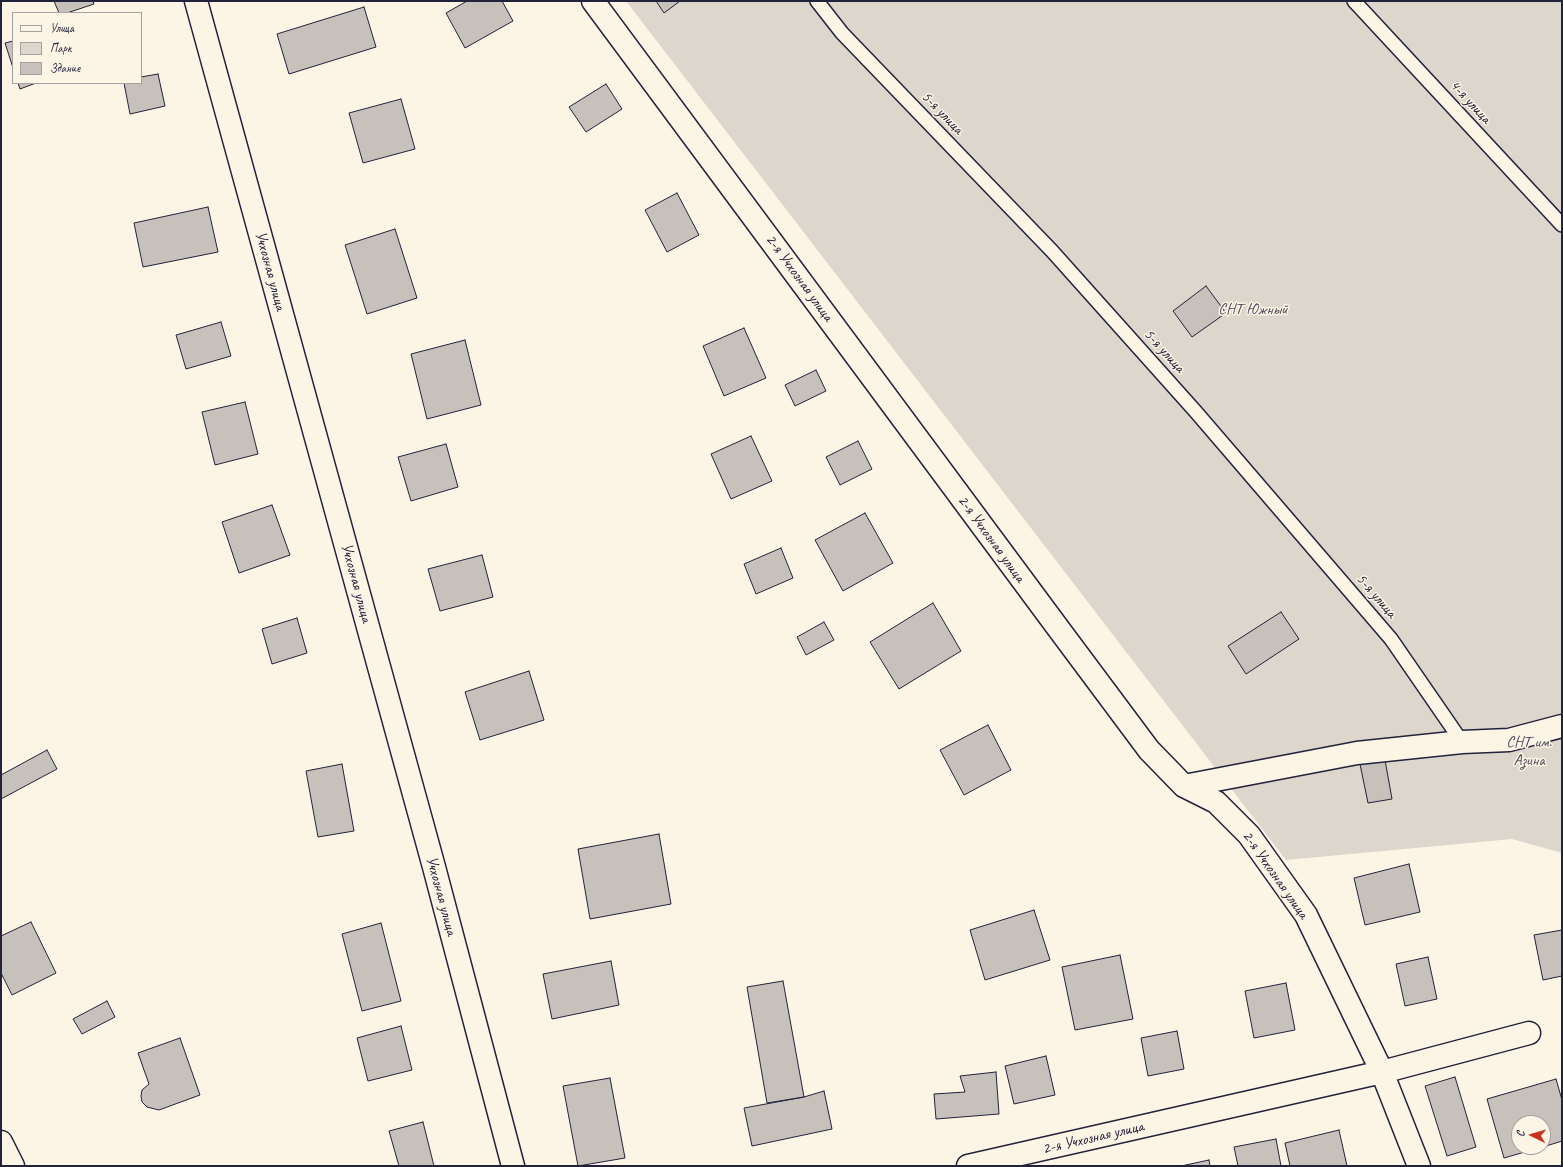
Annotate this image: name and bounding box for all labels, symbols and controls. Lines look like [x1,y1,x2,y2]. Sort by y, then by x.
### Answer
legend [12,12,142,84]
text: Улица [50,20,74,36]
text: Парк [50,40,71,56]
text: Здание [50,60,80,76]
street label: 4-я улица [1445,76,1495,128]
street label: 5-я улица [917,87,967,139]
street label: Учхозная улица [250,229,290,313]
street label: 2-я Учхозная улица [761,231,837,325]
park label: СНТ Южный [1218,300,1288,320]
street label: 5-я улица [1139,325,1189,377]
street label: 2-я Учхозная улица [953,492,1029,586]
street label: Учхозная улица [336,541,376,625]
street label: 5-я улица [1351,570,1401,622]
park label: СНТ им. Азина [1506,733,1552,771]
street label: 2-я Учхозная улица [1237,827,1313,923]
street label: Учхозная улица [421,854,461,938]
north arrow [1511,1115,1551,1155]
street label: 2-я Учхозная улица [1040,1117,1146,1159]
text: С [1513,1131,1527,1137]

